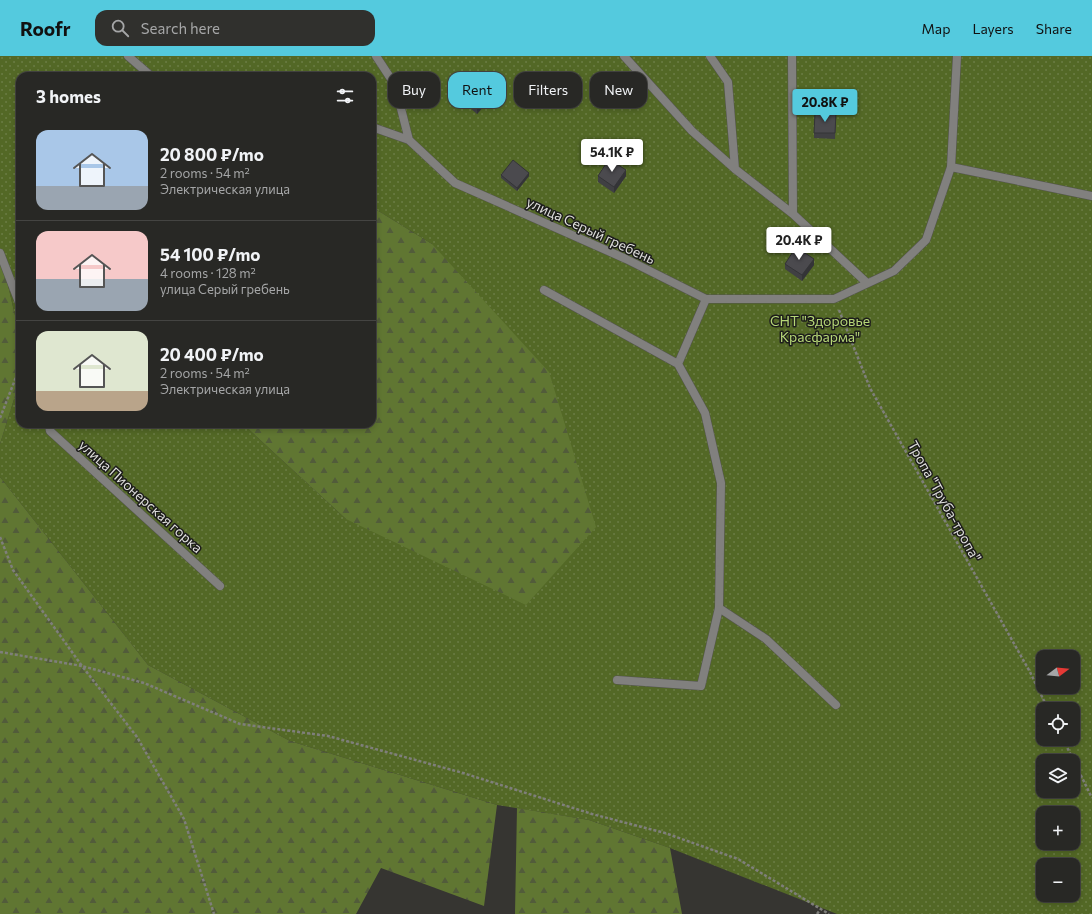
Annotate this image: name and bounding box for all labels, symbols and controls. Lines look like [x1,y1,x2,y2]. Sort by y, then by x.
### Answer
search box [95,10,375,46]
text: Roofr [20,17,71,40]
icon: search [109,17,131,39]
text: Search here [141,19,220,37]
text: Map [922,20,950,37]
text: Layers [972,20,1014,37]
text: Share [1036,20,1072,37]
chip: Buy [388,72,440,108]
chip: Rent [448,72,506,108]
chip: Filters [514,72,582,108]
chip: New [590,72,647,108]
icon: filters [334,85,356,107]
text: 3 homes [36,86,101,107]
pin: 20.8K ₽ [788,89,862,123]
text: 20.8K ₽ [801,94,849,110]
pin: 54.1K ₽ [575,139,649,173]
text: 20 800 ₽/mo [160,144,264,165]
text: 54.1K ₽ [590,144,634,160]
icon: home [68,146,116,194]
text: 2 rooms · 54 m² [160,165,250,181]
text: Электрическая улица [160,181,290,197]
street label: улица Серый гребень [524,193,658,267]
pin: 20.4K ₽ [762,227,836,261]
text: 20.4K ₽ [775,232,823,248]
text: 54 100 ₽/mo [160,244,260,265]
icon: home [68,247,116,295]
text: 4 rooms · 128 m² [160,265,256,281]
text: улица Серый гребень [160,281,290,297]
park label: СНТ "Здоровье Красфарма" [770,312,870,345]
text: 20 400 ₽/mo [160,344,264,365]
icon: home [68,347,116,395]
text: 2 rooms · 54 m² [160,365,250,381]
text: Электрическая улица [160,381,290,397]
street label: улица Пионерская горка [76,436,206,556]
street label: Тропа "Труба-тропа" [905,438,985,564]
north arrow [1036,650,1080,694]
map controls [1036,650,1080,902]
button: locate [1036,702,1080,746]
button: layers [1036,754,1080,798]
button: + [1036,806,1080,850]
button: − [1036,858,1080,902]

